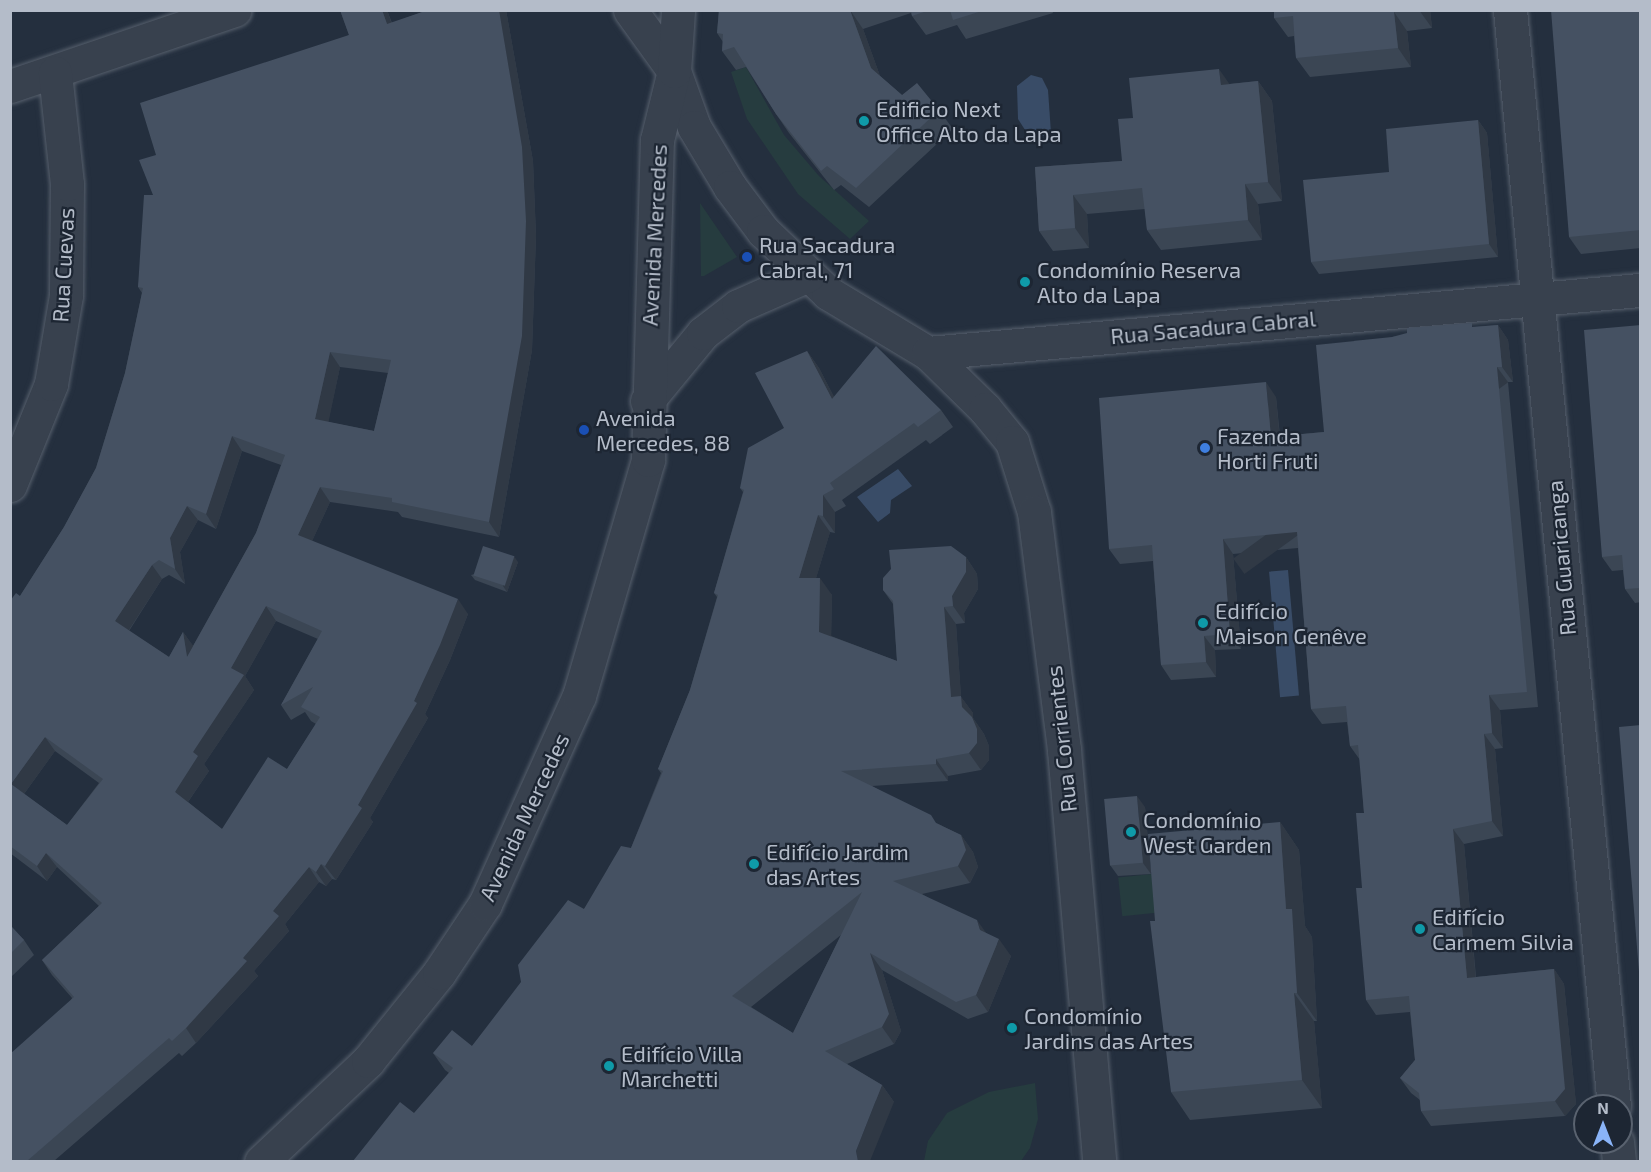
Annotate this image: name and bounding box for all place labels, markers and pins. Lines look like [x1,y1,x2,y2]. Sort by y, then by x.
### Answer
place label: Edificio Next Office Alto da Lapa [876,95,1062,146]
marker: Edificio Next Office Alto da Lapa [857,114,871,128]
place label: Rua Sacadura Cabral, 71 [759,231,895,282]
marker: Rua Sacadura Cabral, 71 [740,250,754,264]
place label: Condomínio Reserva Alto da Lapa [1037,256,1241,308]
marker: Condomínio Reserva Alto da Lapa [1018,275,1032,289]
place label: Avenida Mercedes, 88 [596,404,730,456]
place label: Fazenda Horti Fruti [1217,422,1318,474]
marker: Avenida Mercedes, 88 [577,423,591,437]
marker: Fazenda Horti Fruti [1198,441,1212,455]
place label: Edifício Maison Genêve [1215,597,1367,648]
marker: Edifício Maison Genêve [1196,616,1210,630]
place label: Condomínio West Garden [1143,806,1271,858]
marker: Condomínio West Garden [1124,825,1138,839]
place label: Edifício Jardim das Artes [766,838,909,890]
marker: Edifício Jardim das Artes [747,857,761,871]
place label: Edifício Carmem Silvia [1432,903,1574,954]
marker: Edifício Carmem Silvia [1413,922,1427,936]
place label: Condomínio Jardins das Artes [1024,1002,1194,1054]
marker: Condomínio Jardins das Artes [1005,1021,1019,1035]
place label: Edifício Villa Marchetti [621,1040,743,1092]
marker: Edifício Villa Marchetti [602,1059,616,1073]

